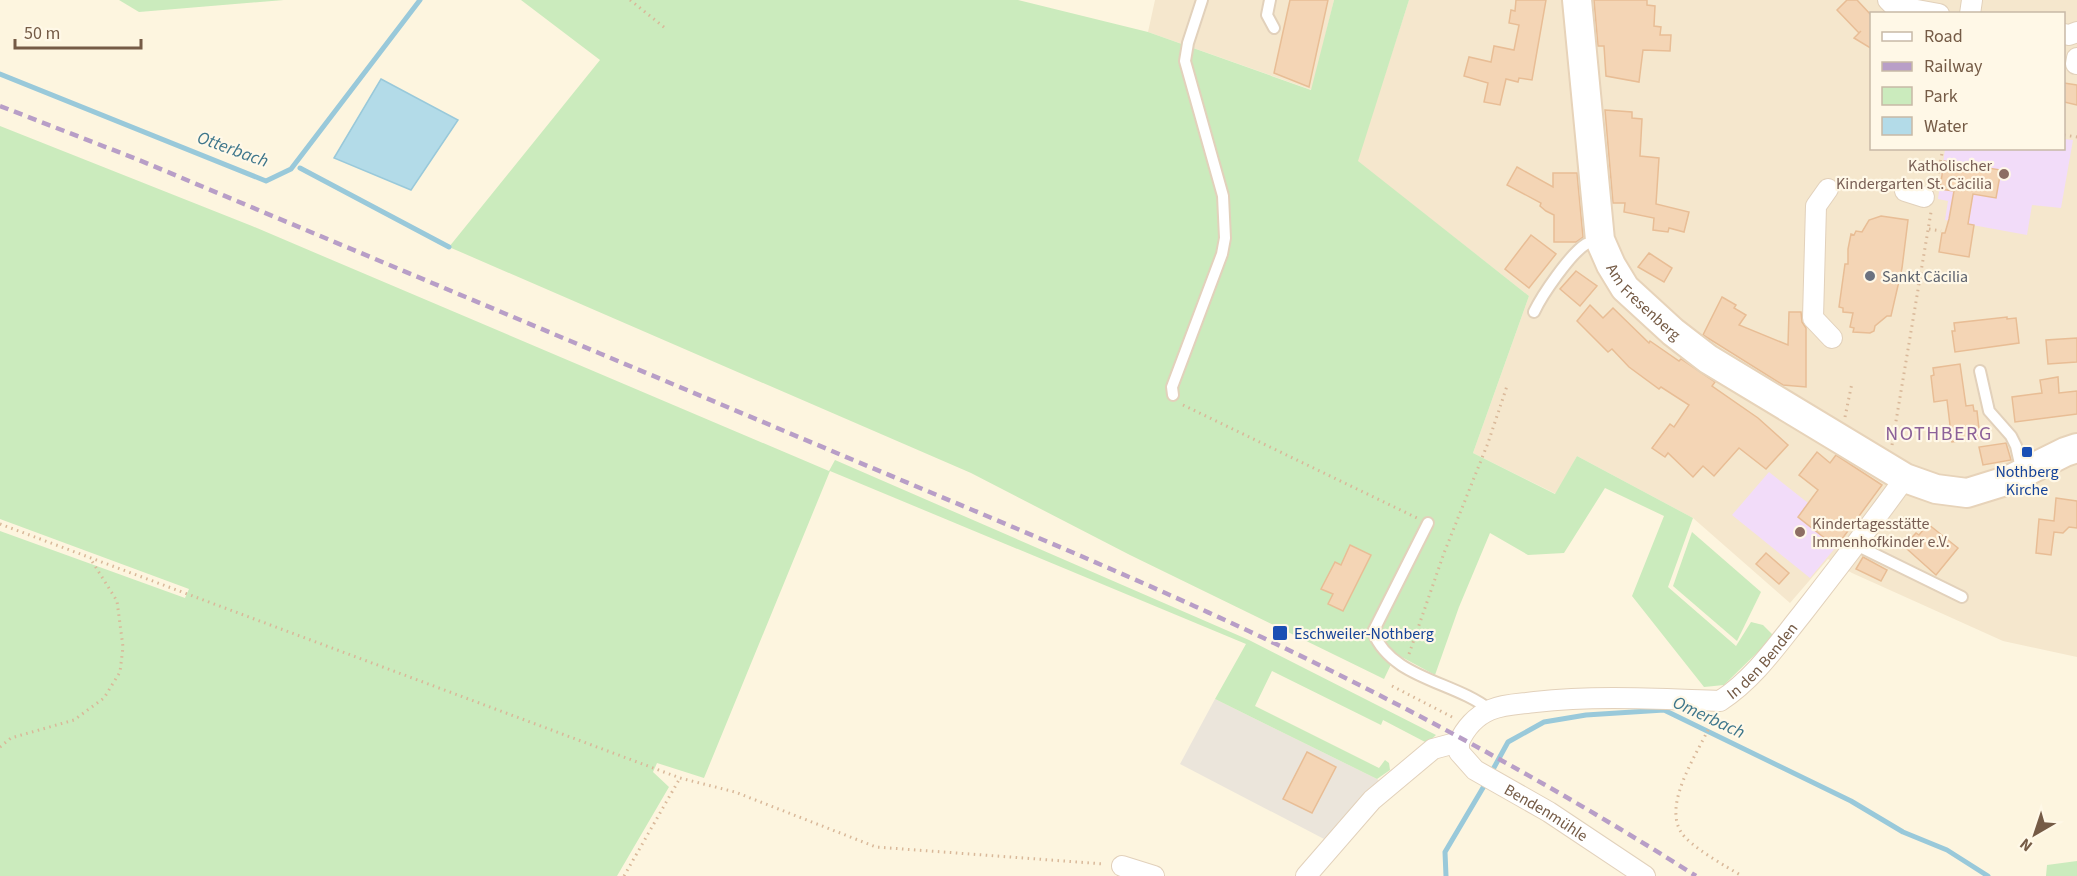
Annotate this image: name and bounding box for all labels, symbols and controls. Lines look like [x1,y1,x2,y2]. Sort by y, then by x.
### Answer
scale bar [15,12,141,50]
legend [1870,12,2065,150]
text: 50 m [24,21,60,46]
text: Road [1924,24,1963,49]
text: Railway [1924,54,1983,79]
text: Park [1924,84,1958,109]
text: Water [1924,114,1968,139]
water label: Otterbach [194,125,272,174]
place label: Katholischer Kindergarten St. Cäcilia [1836,155,1992,195]
marker: Katholischer Kindergarten St. Cäcilia [1997,167,2011,181]
street label: Am Fresenberg [1601,260,1685,346]
place label: Sankt Cäcilia [1882,266,1968,288]
marker: Sankt Cäcilia [1863,269,1877,283]
district label: NOTHBERG [1885,420,1993,448]
marker: Nothberg Kirche [2020,445,2034,459]
place label: Nothberg Kirche [1995,461,2059,501]
place label: Kindertagesstätte Immenhofkinder e.V. [1812,513,1950,553]
marker: Kindertagesstätte Immenhofkinder e.V. [1793,525,1807,539]
street label: In den Benden [1722,618,1803,705]
place label: Eschweiler-Nothberg [1294,623,1434,645]
marker: Eschweiler-Nothberg [1271,624,1289,642]
water label: Omerbach [1669,690,1749,745]
street label: Bendenmühle [1500,779,1592,847]
north arrow [2005,804,2065,864]
text: N [2015,833,2037,857]

